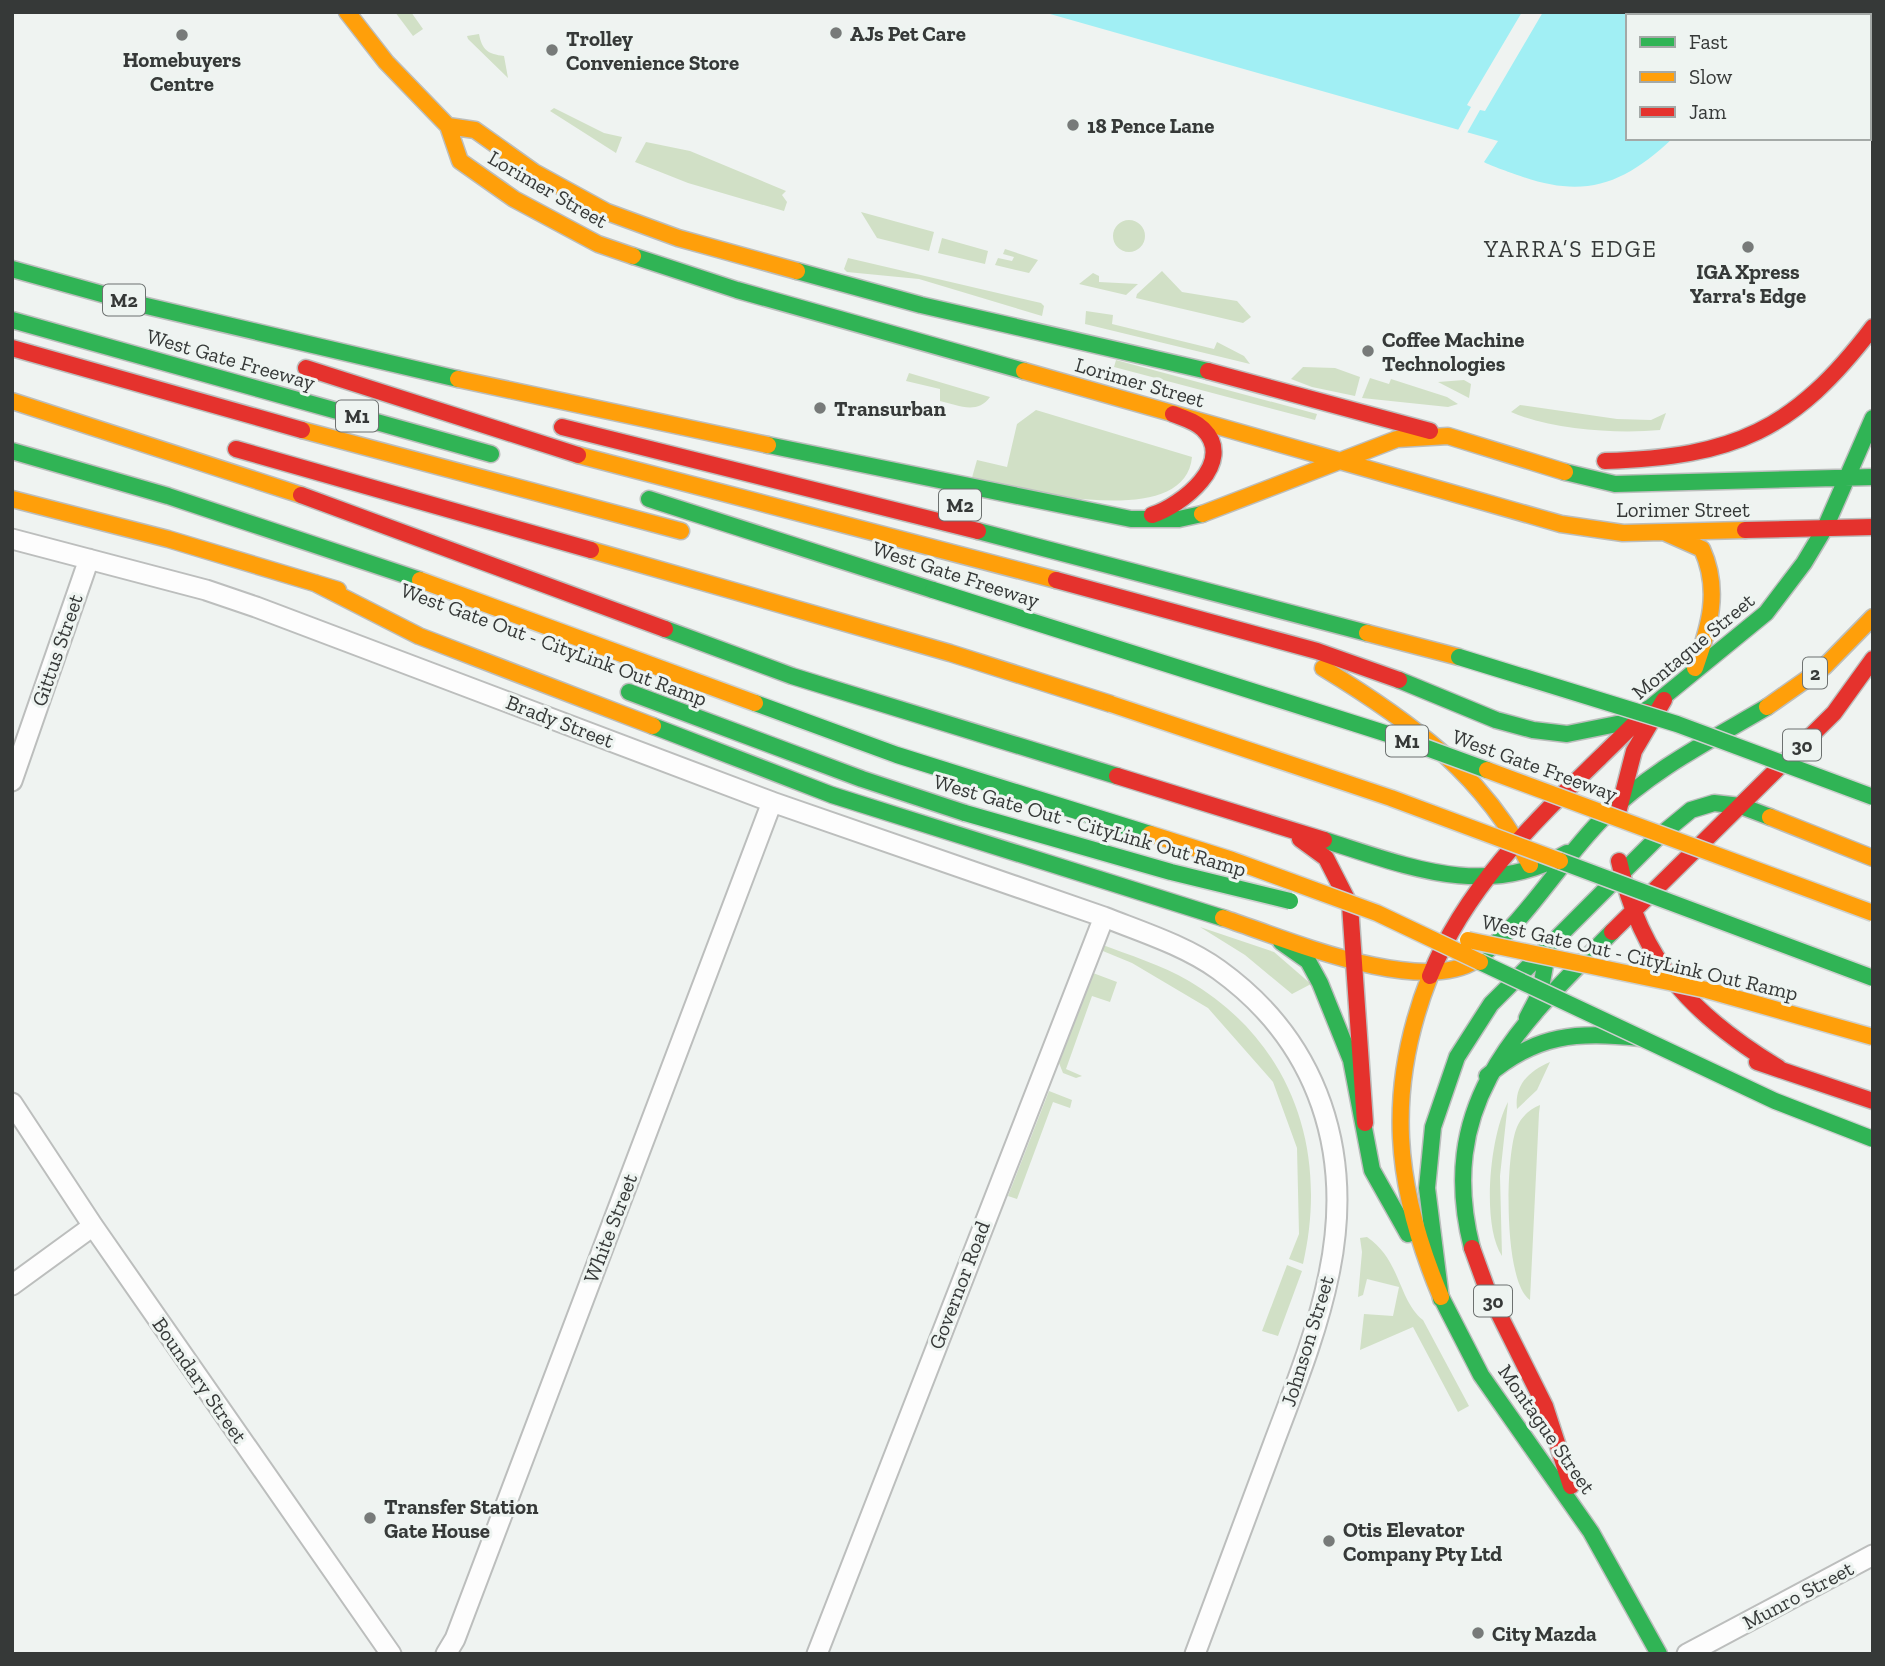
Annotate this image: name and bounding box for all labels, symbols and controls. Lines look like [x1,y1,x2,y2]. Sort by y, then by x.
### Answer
legend [1626,14,1871,140]
place label: AJs Pet Care [850,21,966,46]
marker: AJs Pet Care [828,25,844,41]
place label: Trolley Convenience Store [566,26,739,75]
marker: Homebuyers Centre [174,27,190,43]
text: Fast [1689,29,1728,54]
marker: Trolley Convenience Store [544,42,560,58]
place label: Homebuyers Centre [123,47,242,96]
text: Slow [1689,64,1732,89]
text: Jam [1689,99,1726,124]
place label: 18 Pence Lane [1087,113,1214,138]
marker: 18 Pence Lane [1065,117,1081,133]
street label: Lorimer Street [484,145,612,233]
district label: YARRA’S EDGE [1483,235,1658,263]
marker: IGA Xpress Yarra's Edge [1740,239,1756,255]
place label: IGA Xpress Yarra's Edge [1690,259,1806,308]
road number: M2 [103,284,145,316]
street label: West Gate Freeway [144,323,318,395]
place label: Coffee Machine Technologies [1382,327,1524,376]
marker: Coffee Machine Technologies [1360,343,1376,359]
street label: Lorimer Street [1072,352,1208,412]
place label: Transurban [834,396,946,421]
road number: M1 [336,400,378,432]
marker: Transurban [812,400,828,416]
road number: M2 [939,490,981,520]
street label: Lorimer Street [1616,497,1750,522]
street label: West Gate Freeway [869,535,1043,613]
street label: West Gate Out - CityLink Out Ramp [398,577,710,711]
street label: Montague Street [1627,587,1759,704]
street label: Gittus Street [26,590,88,709]
road number: 2 [1803,658,1827,688]
street label: Brady Street [503,689,618,753]
street label: West Gate Freeway [1449,724,1621,807]
road number: M1 [1386,726,1428,756]
road number: 30 [1783,730,1821,760]
street label: West Gate Out - CityLink Out Ramp [931,768,1249,882]
street label: West Gate Out - CityLink Out Ramp [1479,908,1801,1006]
street label: White Street [578,1170,642,1286]
street label: Governor Road [923,1217,995,1353]
street label: Johnson Street [1275,1272,1339,1410]
road number: 30 [1474,1286,1512,1316]
street label: Boundary Street [147,1312,253,1448]
street label: Montague Street [1493,1360,1601,1499]
place label: Transfer Station Gate House [384,1494,539,1543]
marker: Transfer Station Gate House [362,1510,378,1526]
place label: Otis Elevator Company Pty Ltd [1343,1517,1502,1566]
marker: Otis Elevator Company Pty Ltd [1321,1533,1337,1549]
street label: Munro Street [1738,1555,1858,1635]
place label: City Mazda [1492,1621,1597,1646]
marker: City Mazda [1470,1625,1486,1641]

